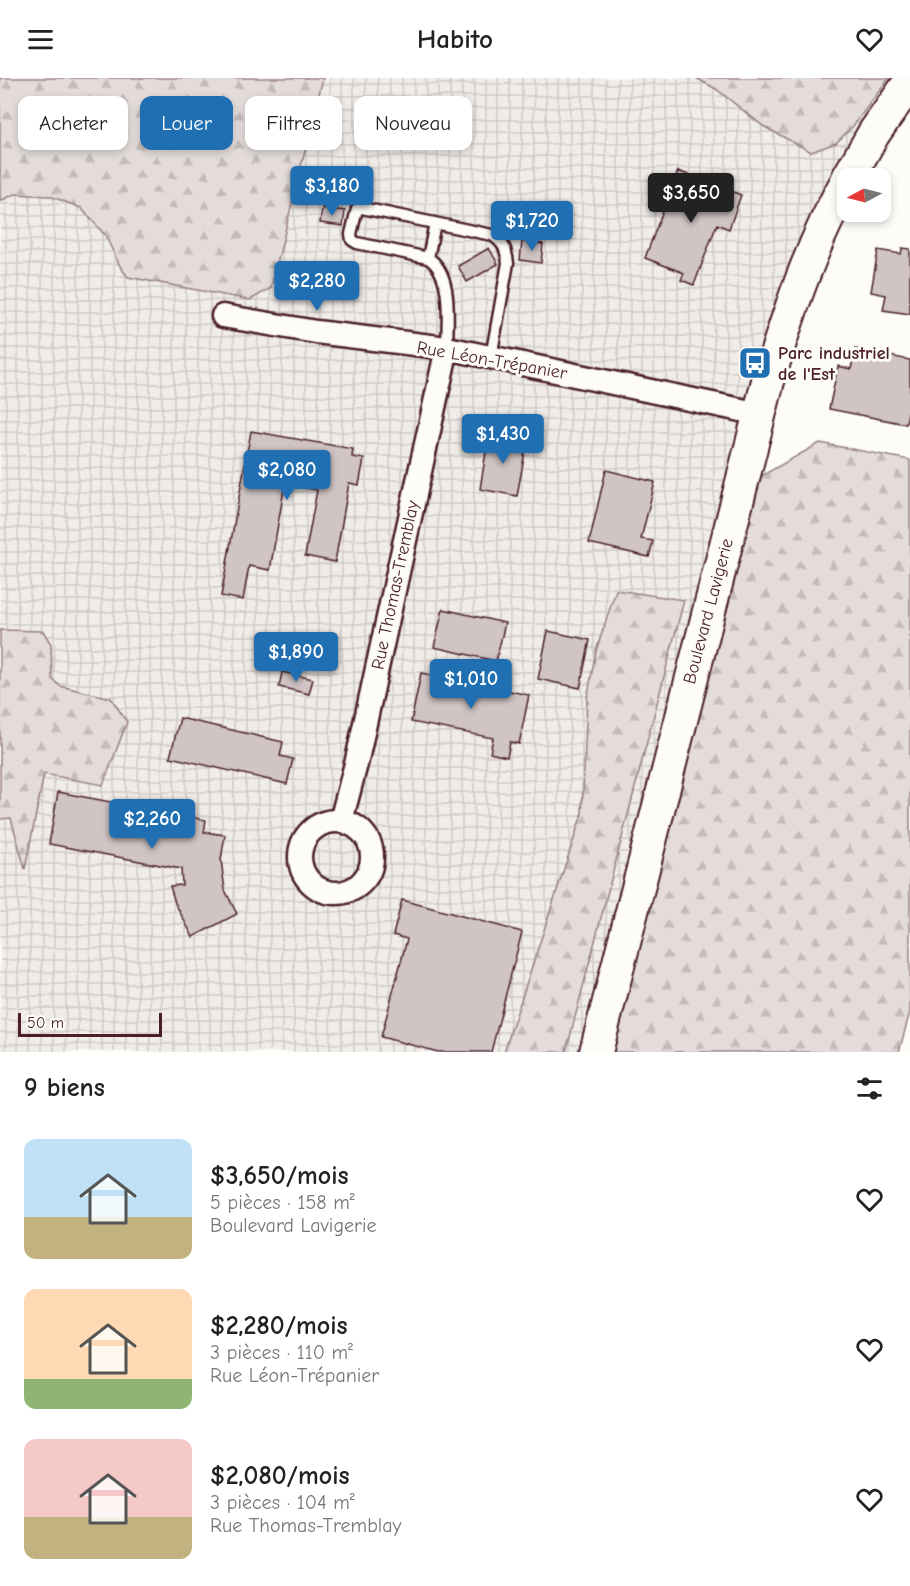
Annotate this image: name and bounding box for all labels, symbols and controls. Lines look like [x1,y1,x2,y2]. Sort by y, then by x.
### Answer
icon: menu [24,23,57,56]
icon: heart [853,23,886,56]
text: Habito [417,24,493,55]
chip: Acheter [18,96,128,150]
chip: Louer [140,96,233,150]
chip: Filtres [245,96,342,150]
chip: Nouveau [354,96,472,150]
pin: $3,180 [283,166,381,217]
north arrow [837,168,891,222]
map controls [837,168,891,222]
pin: $3,650 [642,173,740,224]
text: $3,180 [304,174,360,197]
text: $3,650 [662,181,720,204]
pin: $1,720 [483,201,581,252]
text: $1,720 [505,209,559,232]
pin: $2,280 [268,261,366,312]
text: $2,280 [288,269,346,292]
street label: Rue Léon-Trépanier [415,337,570,384]
place label: Parc industriel de l'Est [778,343,890,385]
bus stop icon: Parc industriel de l'Est [737,345,773,381]
pin: $1,430 [454,414,552,465]
text: $1,430 [476,422,530,445]
pin: $2,080 [238,450,336,501]
text: $2,080 [258,458,316,481]
street label: Rue Thomas-Tremblay [367,498,424,672]
street label: Boulevard Lavigerie [679,536,738,686]
pin: $1,890 [247,632,345,683]
text: $1,890 [268,640,324,663]
pin: $1,010 [422,659,520,710]
text: $1,010 [444,667,498,690]
pin: $2,260 [103,799,201,850]
text: $2,260 [123,807,181,830]
scale bar [18,1010,162,1037]
text: 50 m [27,1014,64,1032]
icon: filters [853,1072,886,1105]
text: 9 biens [24,1073,105,1103]
text: $3,650/mois [210,1161,349,1191]
icon: home [72,1163,144,1235]
icon: heart [853,1183,886,1216]
text: 5 pièces · 158 m² [210,1191,355,1214]
text: Boulevard Lavigerie [210,1214,377,1237]
text: $2,280/mois [210,1311,348,1341]
icon: home [72,1313,144,1385]
icon: heart [853,1333,886,1366]
text: 3 pièces · 110 m² [210,1341,353,1364]
text: Rue Léon-Trépanier [210,1364,379,1387]
text: $2,080/mois [210,1461,350,1491]
icon: home [72,1463,144,1535]
icon: heart [853,1483,886,1516]
text: 3 pièces · 104 m² [210,1491,355,1514]
text: Rue Thomas-Tremblay [210,1514,402,1537]

